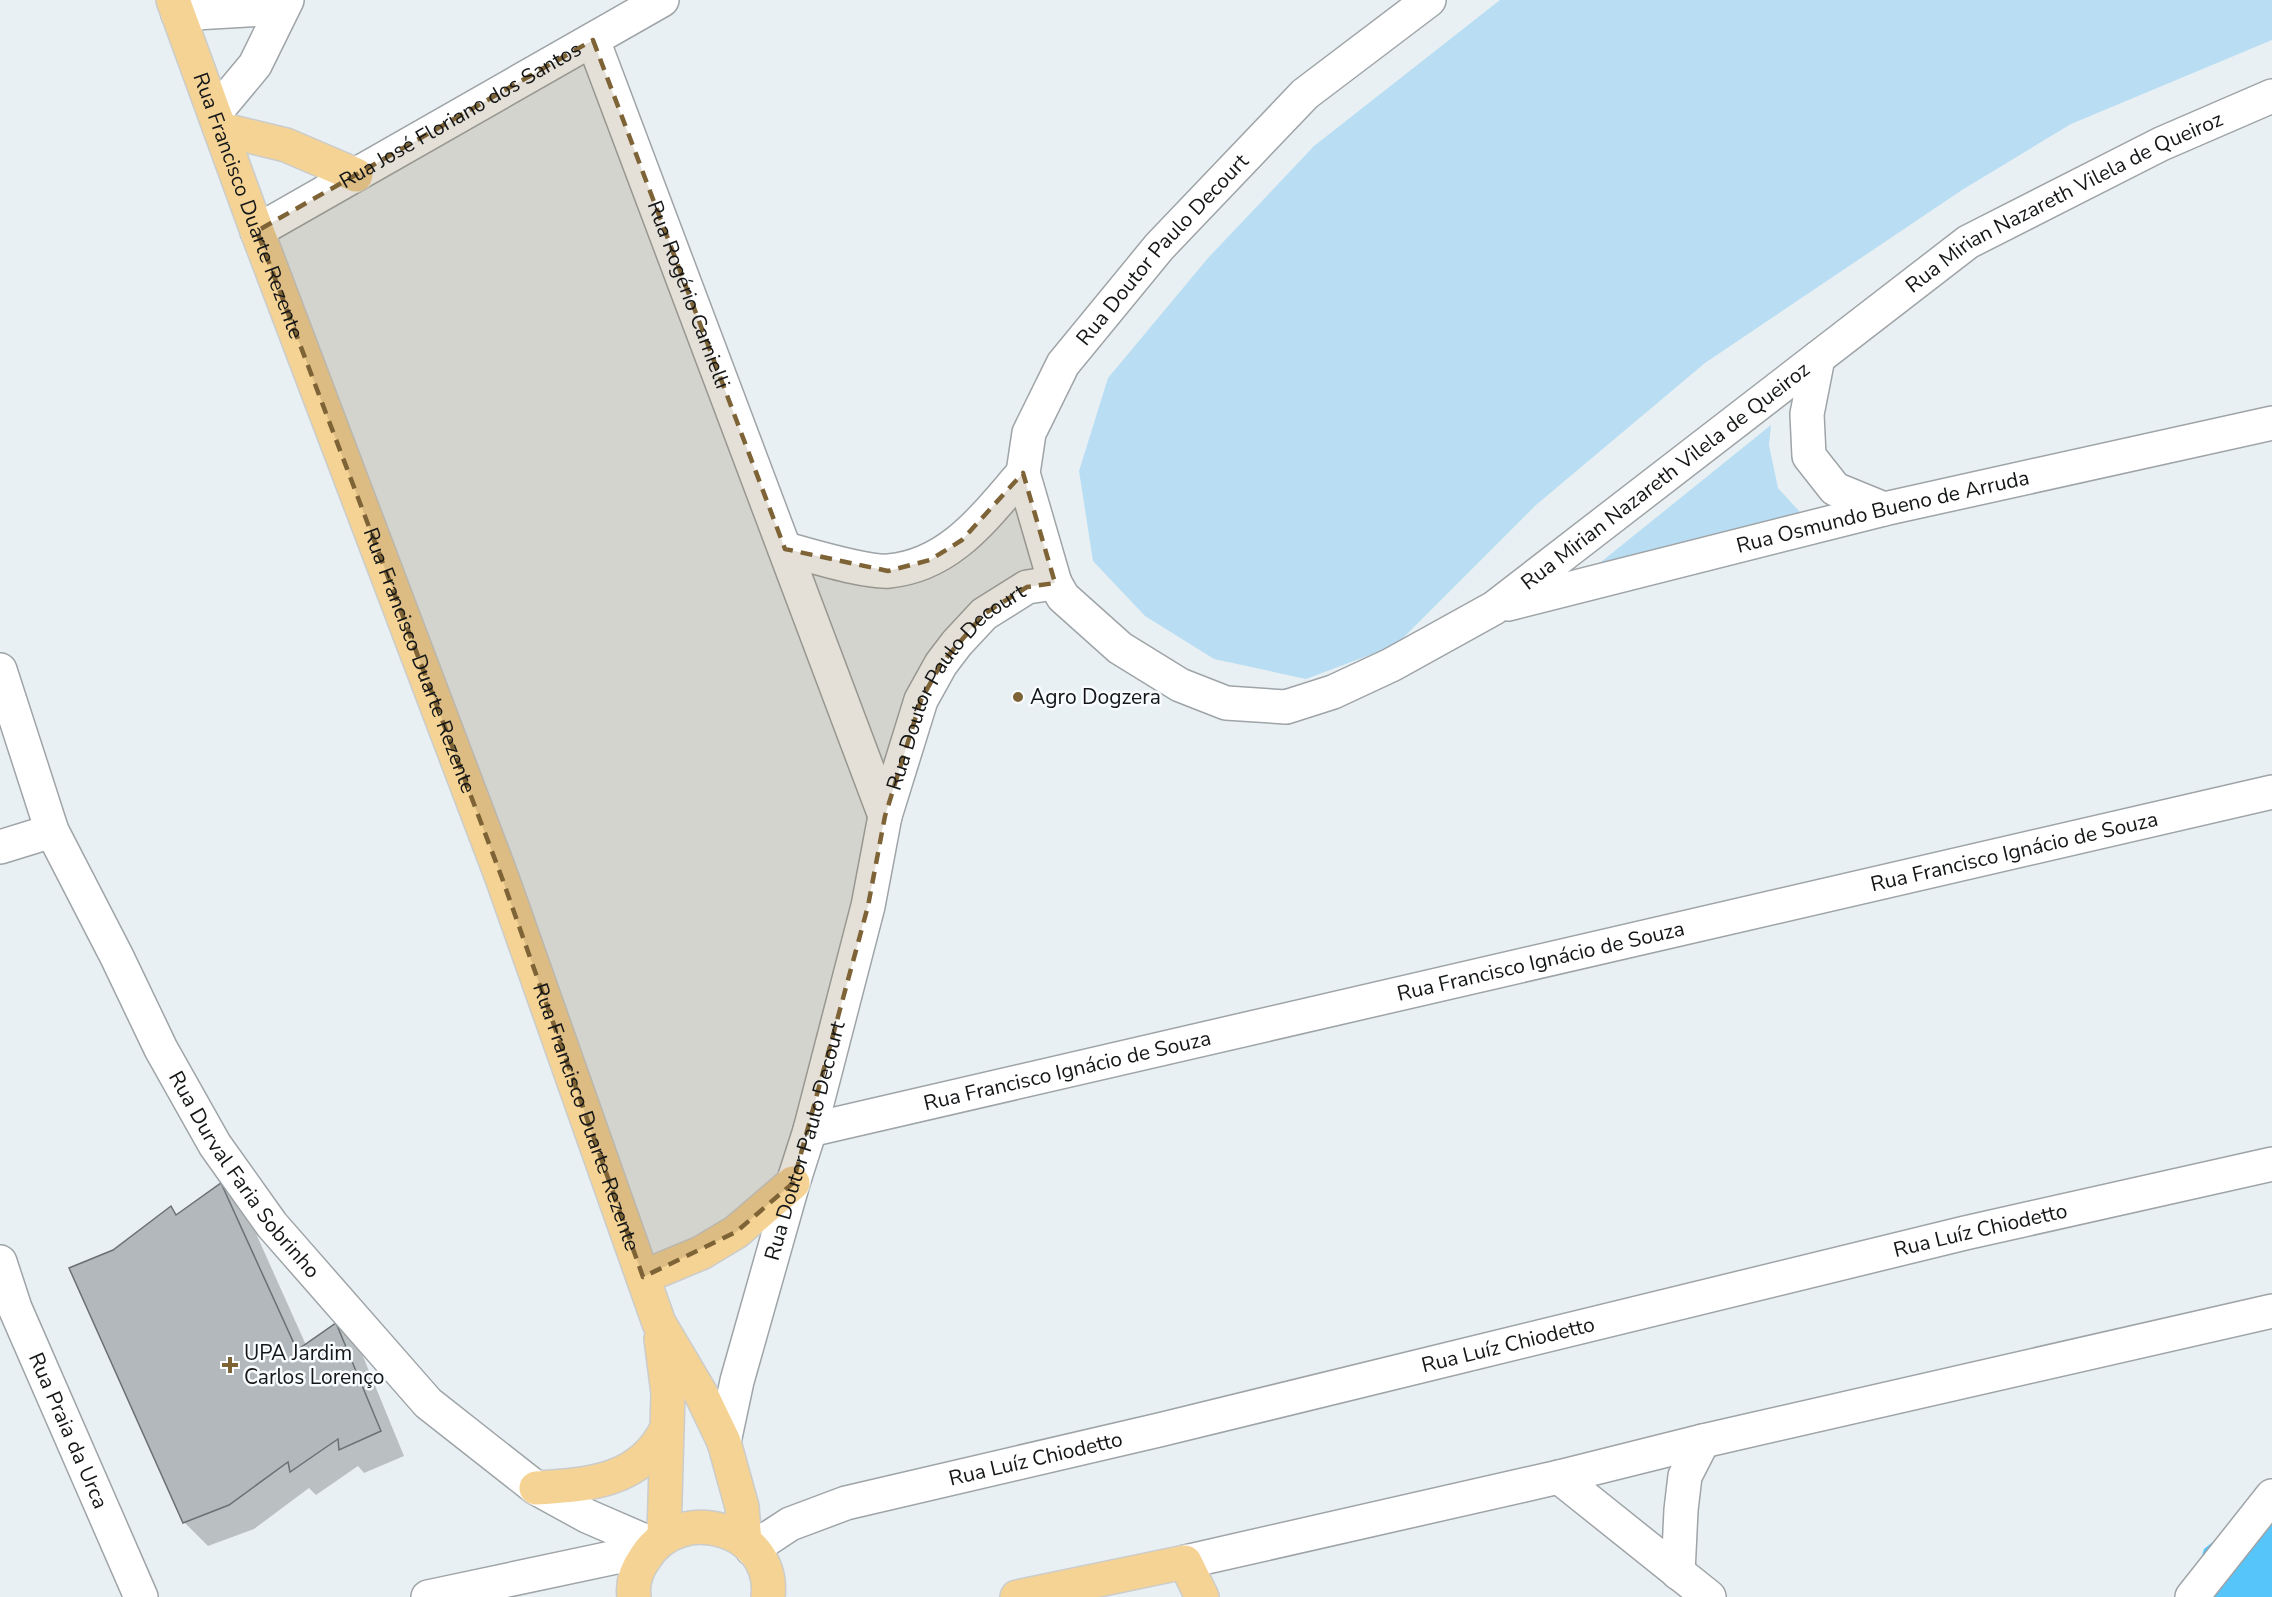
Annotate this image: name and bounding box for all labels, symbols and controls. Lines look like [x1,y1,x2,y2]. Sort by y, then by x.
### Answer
street label: Rua José Floriano dos Santos [334,35,586,195]
street label: Rua Francisco Duarte Rezente [186,69,311,343]
street label: Rua Mirian Nazareth Vilela de Queiroz [1900,105,2227,299]
street label: Rua Doutor Paulo Decourt [1070,147,1255,351]
street label: Rua Rogério Carnielli [641,197,737,392]
street label: Rua Mirian Nazareth Vilela de Queiroz [1515,355,1816,596]
street label: Rua Osmundo Bueno de Arruda [1733,463,2032,560]
street label: Rua Francisco Duarte Rezente [357,524,483,797]
street label: Rua Doutor Paulo Decourt [880,577,1031,794]
place label: Agro Dogzera [1030,683,1161,711]
marker: Agro Dogzera [1011,690,1025,704]
street label: Rua Francisco Ignácio de Souza [1868,805,2161,898]
street label: Rua Francisco Ignácio de Souza [1394,914,1687,1008]
street label: Rua Francisco Duarte Rezente [526,979,646,1255]
street label: Rua Doutor Paulo Decourt [758,1018,852,1264]
street label: Rua Francisco Ignácio de Souza [921,1024,1214,1117]
street label: Rua Durval Faria Sobrinho [162,1066,326,1284]
street label: Rua Luíz Chiodetto [1891,1196,2070,1264]
street label: Rua Luíz Chiodetto [1419,1310,1598,1379]
place label: UPA Jardim Carlos Lorenço [244,1339,384,1391]
street label: Rua Praia da Urca [22,1348,115,1513]
marker: UPA Jardim Carlos Lorenço [221,1356,239,1374]
street label: Rua Luíz Chiodetto [946,1425,1125,1493]

